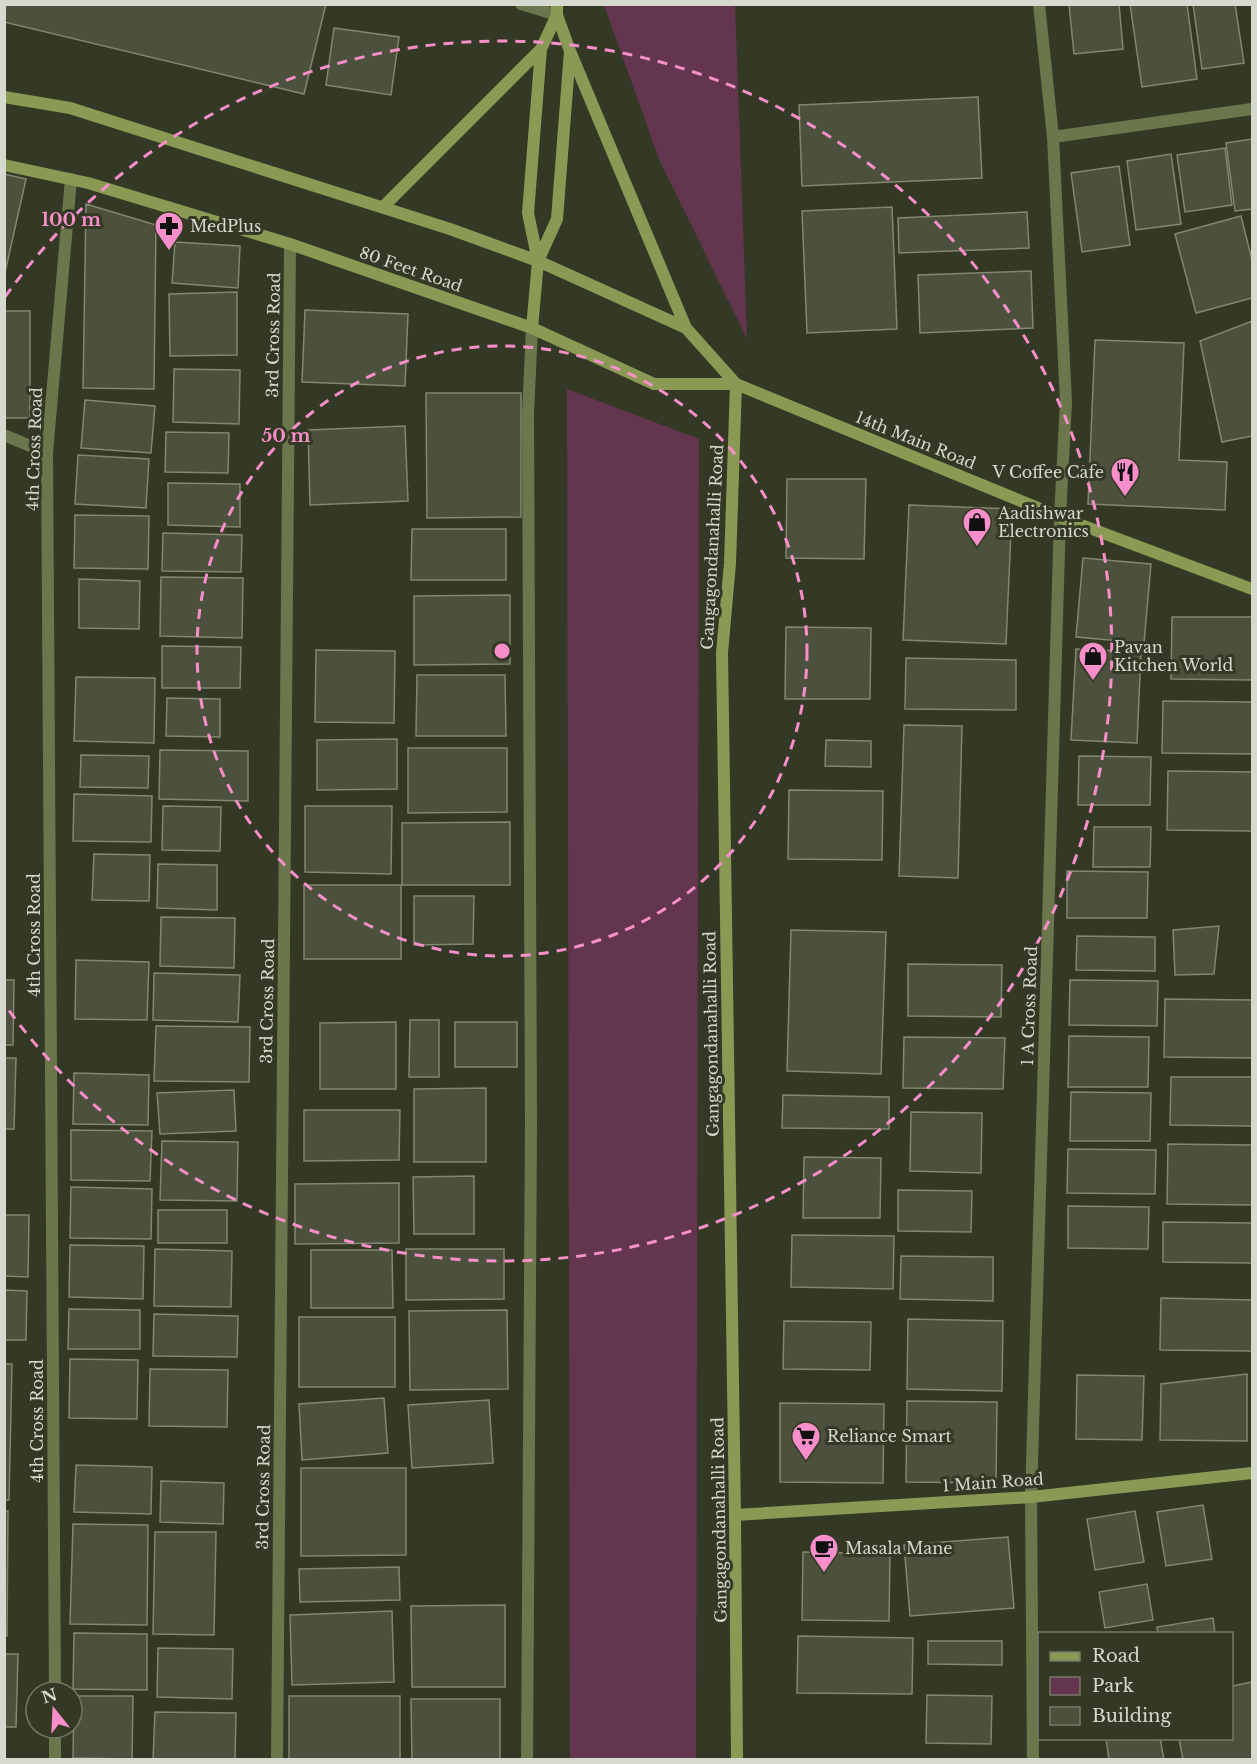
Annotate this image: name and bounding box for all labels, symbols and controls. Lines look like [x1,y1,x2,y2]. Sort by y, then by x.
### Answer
text: 100 m [41,209,101,231]
pharmacy icon: MedPlus [153,210,185,252]
place label: MedPlus [190,216,261,236]
street label: 80 Feet Road [357,242,465,296]
street label: 3rd Cross Road [262,272,284,398]
street label: 4th Cross Road [22,387,46,511]
street label: 14th Main Road [853,407,979,473]
text: 50 m [262,425,311,447]
street label: Gangagondanahalli Road [697,444,727,650]
restaurant icon: V Coffee Cafe [1109,456,1141,498]
place label: V Coffee Cafe [992,462,1104,482]
place label: Aadishwar Electronics [997,503,1089,541]
shop icon: Aadishwar Electronics [961,506,993,548]
place label: Pavan Kitchen World [1114,637,1234,675]
shop icon: Pavan Kitchen World [1077,640,1109,682]
centre of rings [492,641,512,661]
street label: 4th Cross Road [24,873,44,997]
street label: Gangagondanahalli Road [699,931,723,1137]
street label: 3rd Cross Road [256,938,278,1064]
street label: 1 A Cross Road [1017,946,1041,1066]
street label: 4th Cross Road [27,1359,47,1483]
street label: Gangagondanahalli Road [707,1417,731,1623]
supermarket icon: Reliance Smart [790,1420,822,1462]
street label: 3rd Cross Road [252,1424,274,1550]
place label: Reliance Smart [827,1426,952,1446]
street label: 1 Main Road [942,1468,1045,1496]
cafe icon: Masala Mane [808,1532,840,1574]
place label: Masala Mane [845,1538,952,1558]
legend [1038,1632,1233,1740]
text: Road [1092,1645,1140,1667]
text: Park [1092,1675,1134,1697]
north arrow [24,1680,84,1740]
text: N [39,1684,60,1708]
text: Building [1092,1705,1171,1727]

